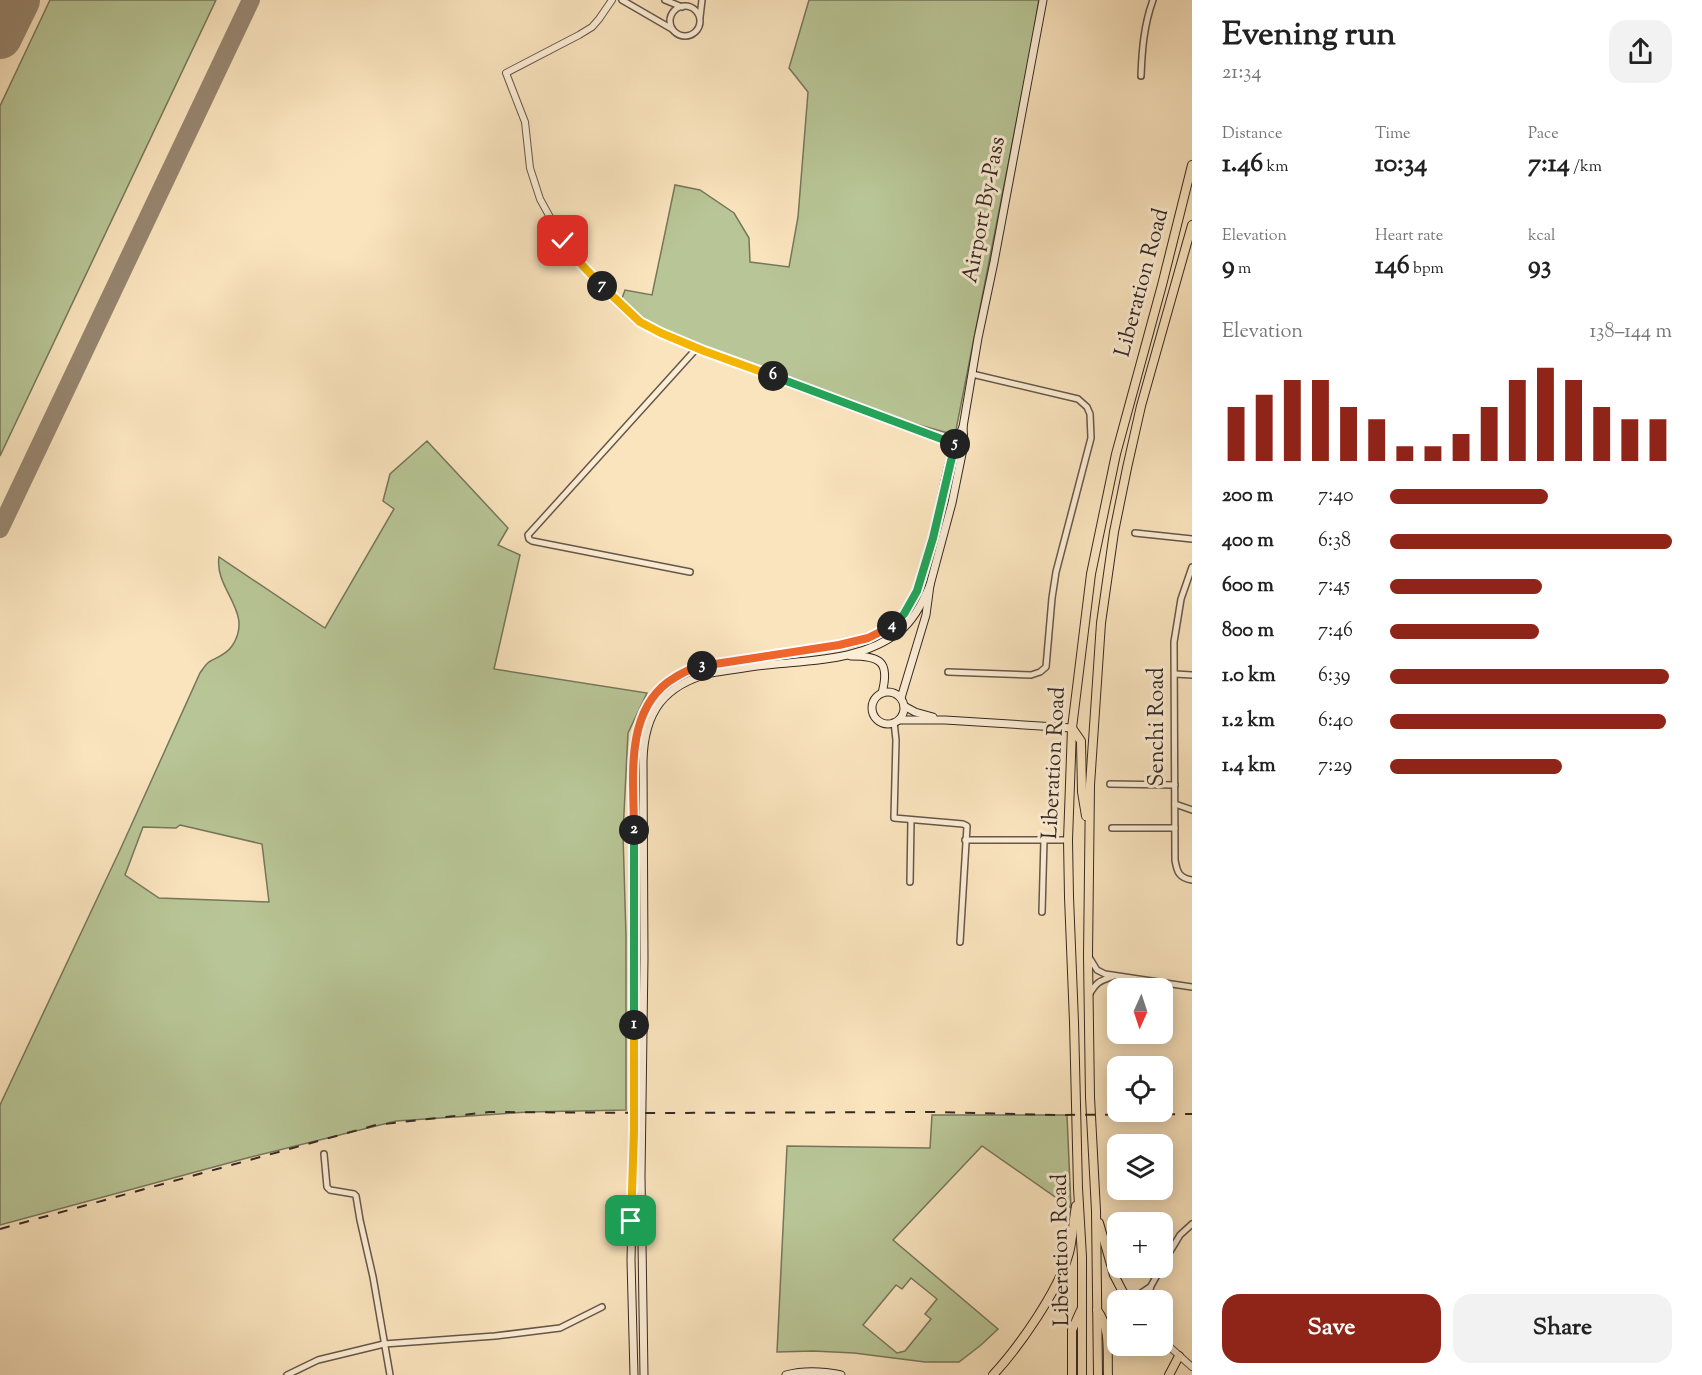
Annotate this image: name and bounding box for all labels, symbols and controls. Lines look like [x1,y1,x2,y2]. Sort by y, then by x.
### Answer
text: Evening run [1222,12,1396,60]
button: share [1609,20,1672,83]
text: 21:34 [1222,59,1262,88]
text: Distance [1222,123,1282,146]
text: Time [1375,123,1411,146]
text: Pace [1528,123,1559,146]
street label: Airport By-Pass [955,134,1015,286]
text: 1.46 [1222,146,1263,183]
text: 10:34 [1375,146,1427,183]
text: 7:14 [1528,146,1570,183]
text: km [1263,156,1289,179]
text: /km [1570,156,1602,179]
street label: Liberation Road [1108,205,1178,361]
pin [537,215,588,266]
icon: check [546,224,579,257]
text: Elevation [1222,225,1287,248]
text: Heart rate [1375,225,1443,248]
text: kcal [1528,225,1556,248]
text: 9 [1222,248,1235,285]
text: 146 [1375,248,1410,285]
text: 93 [1528,248,1551,285]
text: m [1235,258,1251,281]
text: bpm [1410,258,1444,281]
pin: 7 [587,271,617,301]
text: 7 [598,274,606,297]
text: Elevation [1222,318,1303,347]
text: 138–144 m [1590,318,1672,347]
pin: 6 [758,361,788,391]
text: 6 [769,364,777,387]
pin: 5 [940,429,970,459]
text: 5 [952,432,958,455]
text: 200 m [1222,482,1273,511]
text: 7:40 [1318,482,1354,511]
text: 400 m [1222,527,1274,556]
text: 6:38 [1318,527,1351,556]
text: 600 m [1222,572,1274,601]
text: 7:45 [1318,572,1350,601]
pin: 4 [877,611,907,641]
text: 4 [888,614,896,637]
text: 800 m [1222,617,1274,646]
text: 7:46 [1318,617,1353,646]
pin: 3 [687,651,717,681]
text: 3 [699,654,705,677]
text: 1.0 km [1222,662,1276,691]
text: 6:39 [1318,662,1351,691]
street label: Senchi Road [1142,667,1174,787]
street label: Liberation Road [1035,686,1075,840]
text: 1.2 km [1222,707,1275,736]
text: 6:40 [1318,707,1353,736]
text: 1.4 km [1222,752,1276,781]
text: 7:29 [1318,752,1352,781]
pin: 2 [619,815,649,845]
text: 2 [630,818,638,841]
north arrow [1107,978,1173,1044]
map controls [1107,978,1173,1356]
pin: 1 [619,1010,649,1040]
text: 1 [631,1013,637,1036]
button: locate [1107,1056,1173,1122]
button: layers [1107,1134,1173,1200]
street label: Liberation Road [1045,1173,1079,1327]
pin [605,1195,656,1246]
icon: arrive [614,1204,647,1237]
button: + [1107,1212,1173,1278]
button: − [1107,1290,1173,1356]
button: Save [1222,1294,1441,1363]
button: Share [1453,1294,1672,1363]

